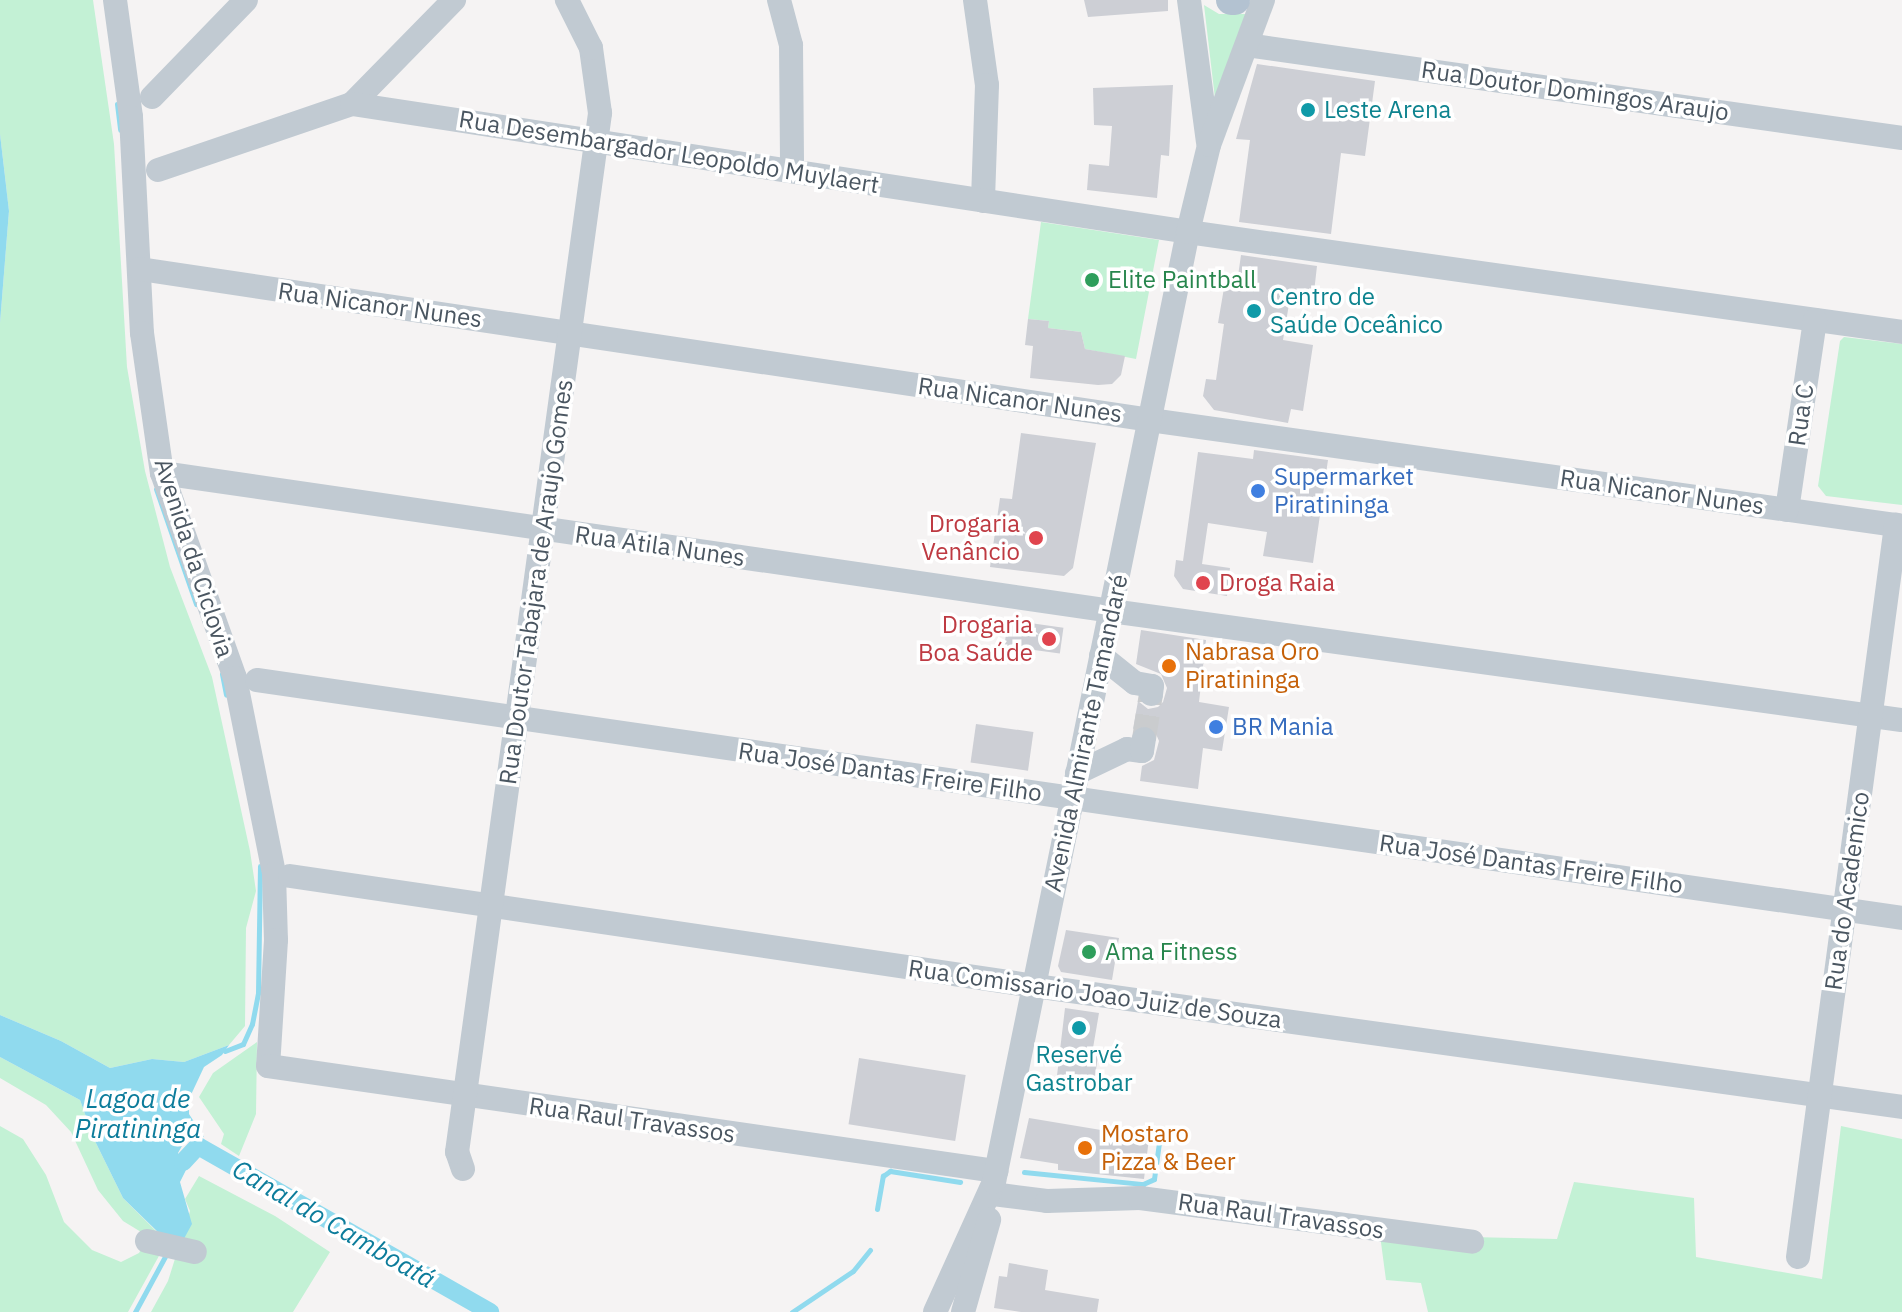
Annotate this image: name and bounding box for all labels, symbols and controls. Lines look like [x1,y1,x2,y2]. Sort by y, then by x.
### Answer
street label: Rua Doutor Domingos Araujo [1419,55,1731,127]
place label: Leste Arena [1324,96,1451,124]
marker: Leste Arena [1299,101,1317,119]
street label: Rua Desembargador Leopoldo Muylaert [457,105,881,199]
place label: Elite Paintball [1108,266,1257,294]
marker: Elite Paintball [1083,271,1101,289]
street label: Rua Nicanor Nunes [276,276,484,334]
place label: Centro de Saúde Oceânico [1270,283,1443,339]
marker: Centro de Saúde Oceânico [1245,302,1263,320]
street label: Rua Nicanor Nunes [916,371,1124,429]
street label: Rua Doutor Tabajara de Araujo Gomes [493,378,579,786]
street label: Rua C [1782,382,1820,448]
street label: Avenida da Ciclovia [148,455,240,661]
place label: Supermarket Piratininga [1274,463,1414,519]
street label: Rua Nicanor Nunes [1558,463,1766,521]
marker: Supermarket Piratininga [1249,482,1267,500]
place label: Drogaria Venâncio [921,510,1020,566]
street label: Rua Atila Nunes [573,520,747,572]
marker: Drogaria Venâncio [1027,529,1045,547]
place label: Droga Raia [1219,569,1335,597]
street label: Avenida Almirante Tamandaré [1038,572,1134,894]
marker: Droga Raia [1194,574,1212,592]
place label: Drogaria Boa Saúde [918,611,1033,667]
marker: Drogaria Boa Saúde [1040,630,1058,648]
place label: Nabrasa Oro Piratininga [1185,638,1320,694]
marker: Nabrasa Oro Piratininga [1160,657,1178,675]
place label: BR Mania [1232,713,1333,741]
marker: BR Mania [1207,718,1225,736]
street label: Rua José Dantas Freire Filho [736,736,1044,808]
street label: Rua do Academico [1819,790,1875,992]
street label: Rua José Dantas Freire Filho [1377,828,1685,900]
place label: Ama Fitness [1105,938,1238,966]
marker: Ama Fitness [1080,943,1098,961]
street label: Rua Comissario Joao Juiz de Souza [906,954,1284,1034]
marker: Reservé Gastrobar [1070,1019,1088,1037]
place label: Reservé Gastrobar [1025,1041,1133,1097]
water label: Lagoa de Piratininga [75,1083,201,1144]
street label: Rua Raul Travassos [527,1091,737,1149]
place label: Mostaro Pizza & Beer [1101,1120,1235,1176]
marker: Mostaro Pizza & Beer [1076,1139,1094,1157]
water label: Canal do Camboatá [227,1153,441,1295]
street label: Rua Raul Travassos [1176,1187,1386,1245]

